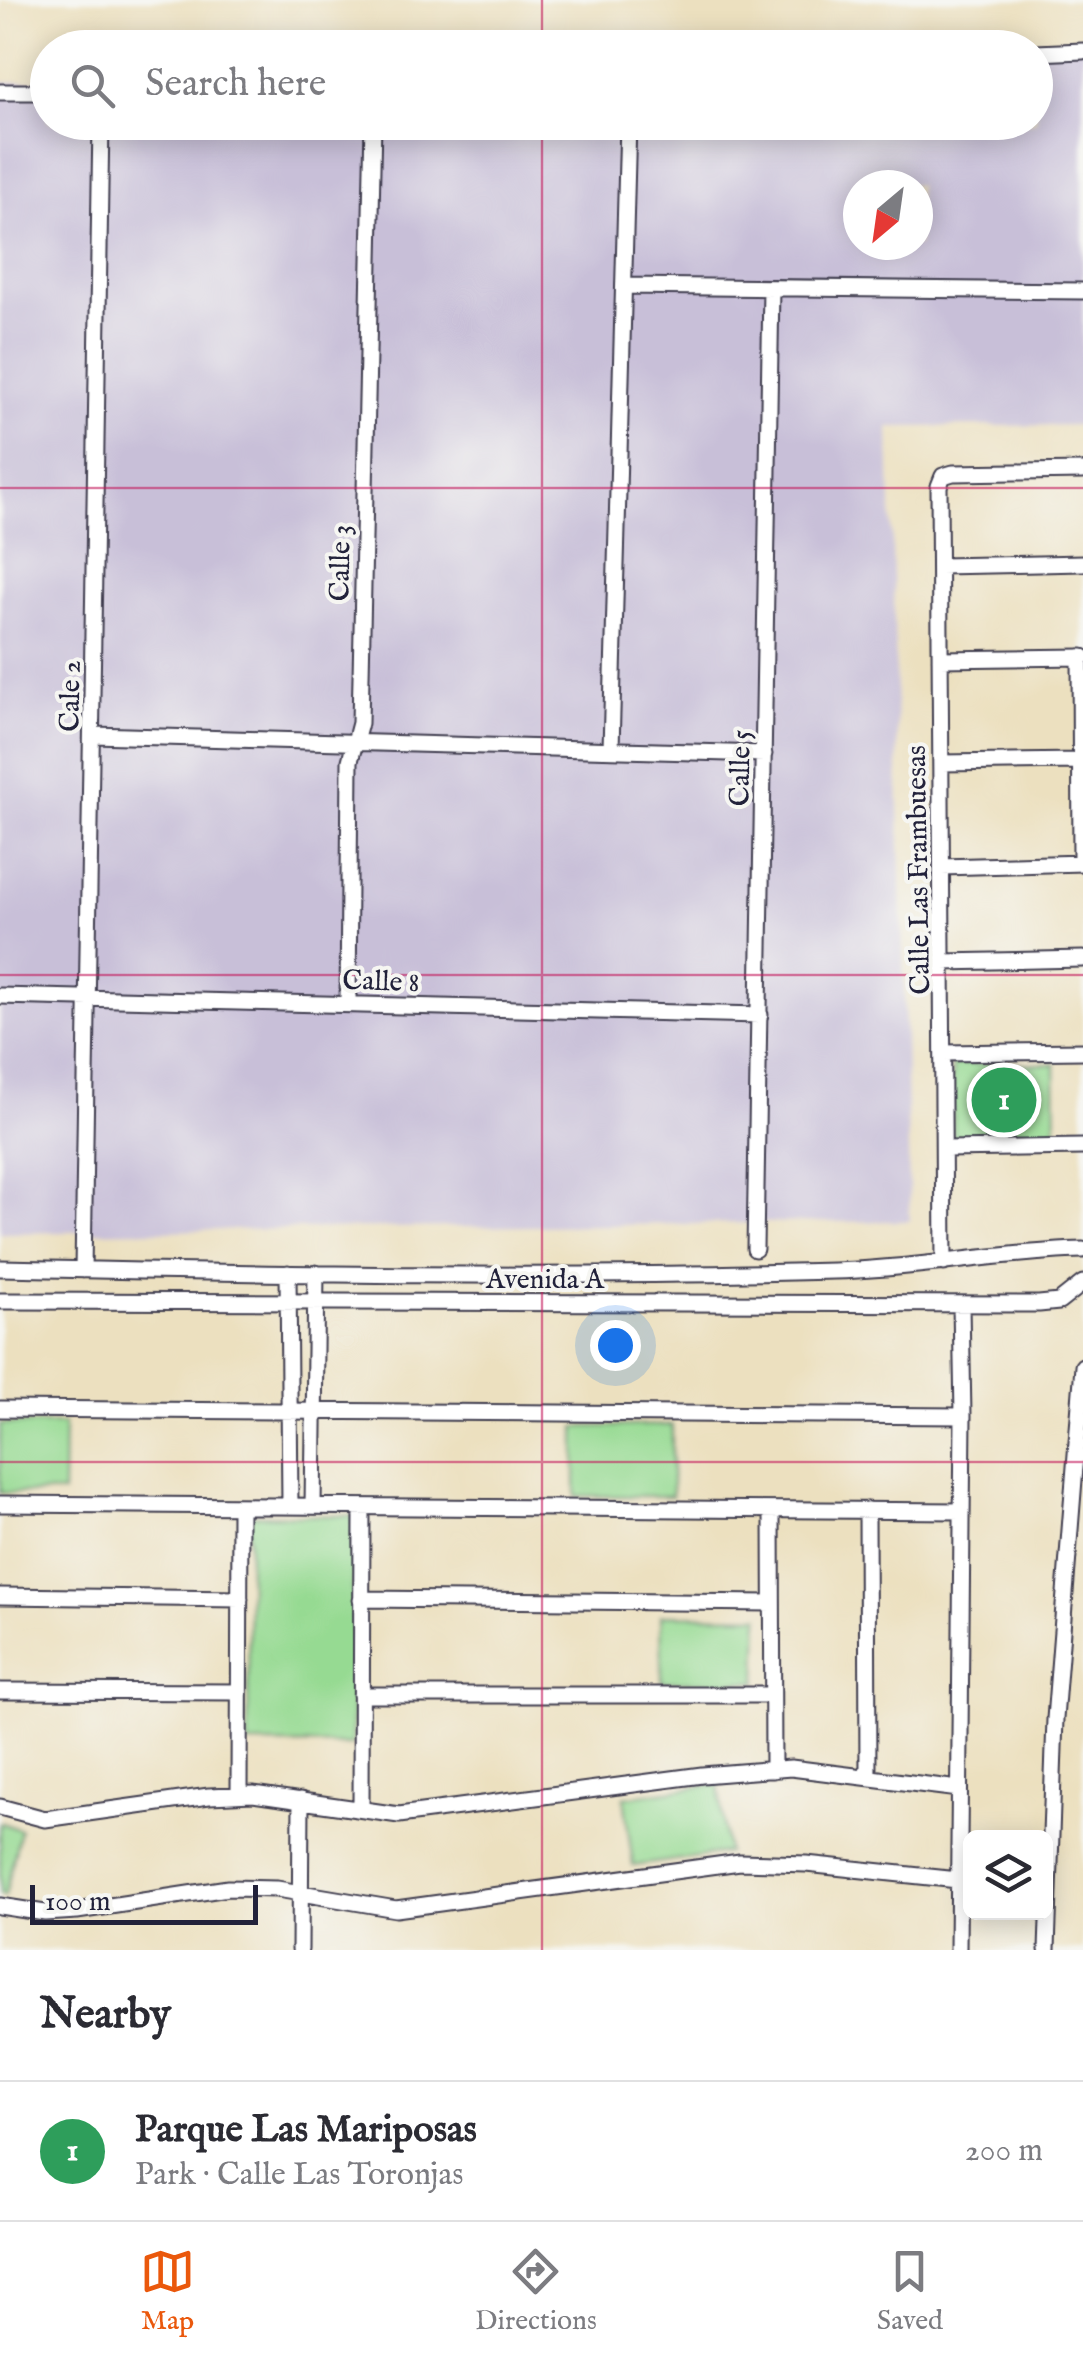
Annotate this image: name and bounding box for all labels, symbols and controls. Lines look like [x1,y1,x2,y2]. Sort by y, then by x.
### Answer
search box [30,30,1053,140]
icon: search [65,58,120,113]
text: Search here [145,61,326,109]
north arrow [843,170,933,260]
street label: Calle 3 [323,524,360,602]
street label: Cale 2 [53,660,90,732]
street label: Calle 5 [723,730,760,807]
street label: Calle Las Frambuesas [900,745,939,995]
street label: Calle 8 [342,964,420,1001]
pin: 1 [972,1062,1036,1138]
street label: Avenida A [485,1263,605,1298]
your location [590,1320,641,1371]
map controls [963,1830,1053,1920]
button: layers [963,1830,1053,1920]
scale bar [30,1880,258,1924]
text: 100 m [45,1885,111,1920]
text: Nearby [40,1989,171,2042]
text: Parque Las Mariposas [135,2107,477,2155]
text: 1 [67,2131,78,2172]
text: 200 m [965,2131,1043,2172]
text: Park · Calle Las Toronjas [135,2155,464,2196]
tab: Map [140,2244,195,2339]
tab: Directions [475,2244,597,2339]
tab: Saved [877,2244,943,2339]

